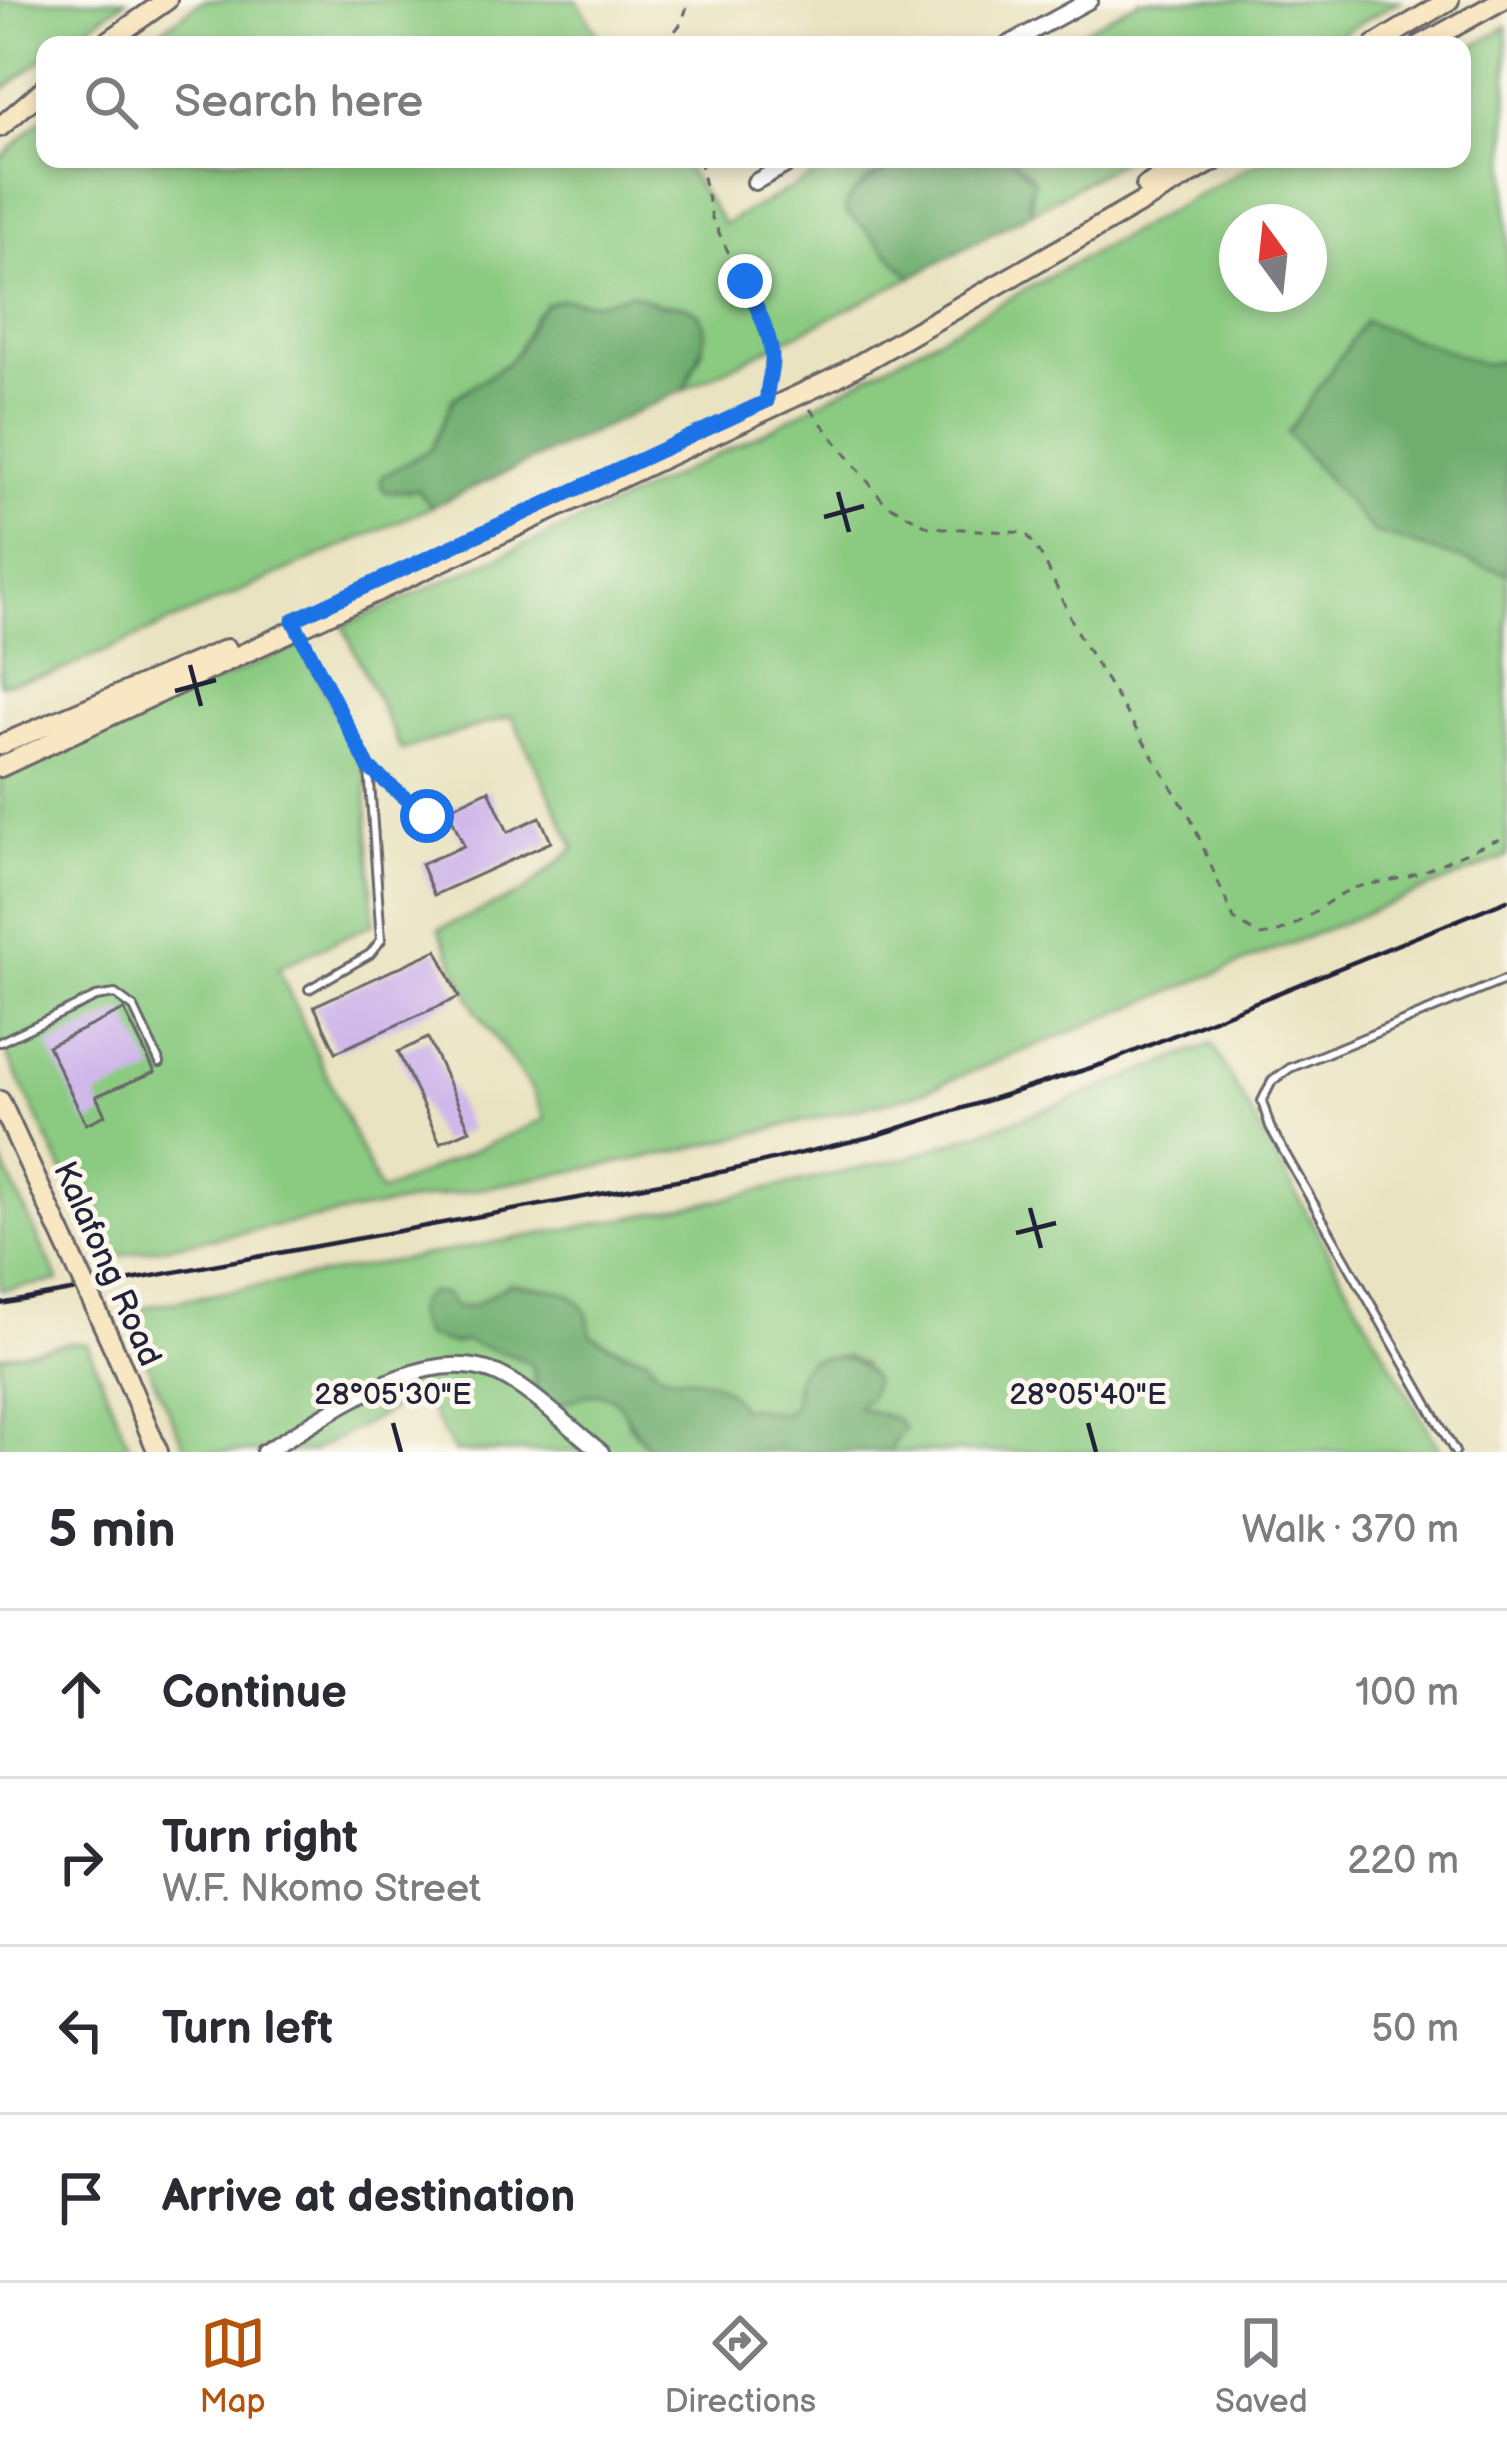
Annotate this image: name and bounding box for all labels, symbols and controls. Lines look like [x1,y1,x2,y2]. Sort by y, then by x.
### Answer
search box [36,36,1471,168]
icon: search [78,69,144,135]
text: Search here [174,75,423,130]
north arrow [1219,204,1327,312]
route end [718,254,772,308]
route start [400,789,454,843]
street label: Kalafong Road [44,1156,170,1372]
text: 28°05'30"E [314,1377,472,1413]
text: 28°05'40"E [1009,1377,1167,1413]
text: 5 min [48,1500,176,1561]
text: Walk · 370 m [1241,1507,1459,1554]
icon: ahead [48,1661,114,1727]
text: Continue [162,1666,347,1721]
text: 100 m [1355,1670,1459,1717]
text: Turn right [162,1811,358,1866]
icon: right [48,1829,114,1895]
text: 220 m [1347,1838,1459,1885]
text: W.F. Nkomo Street [162,1866,481,1913]
icon: left [48,1997,114,2063]
text: Turn left [162,2002,333,2057]
text: 50 m [1371,2006,1459,2053]
icon: arrive [48,2165,114,2231]
text: Arrive at destination [162,2170,575,2225]
tab: Map [199,2310,266,2422]
tab: Directions [664,2310,816,2422]
tab: Saved [1215,2310,1308,2422]

